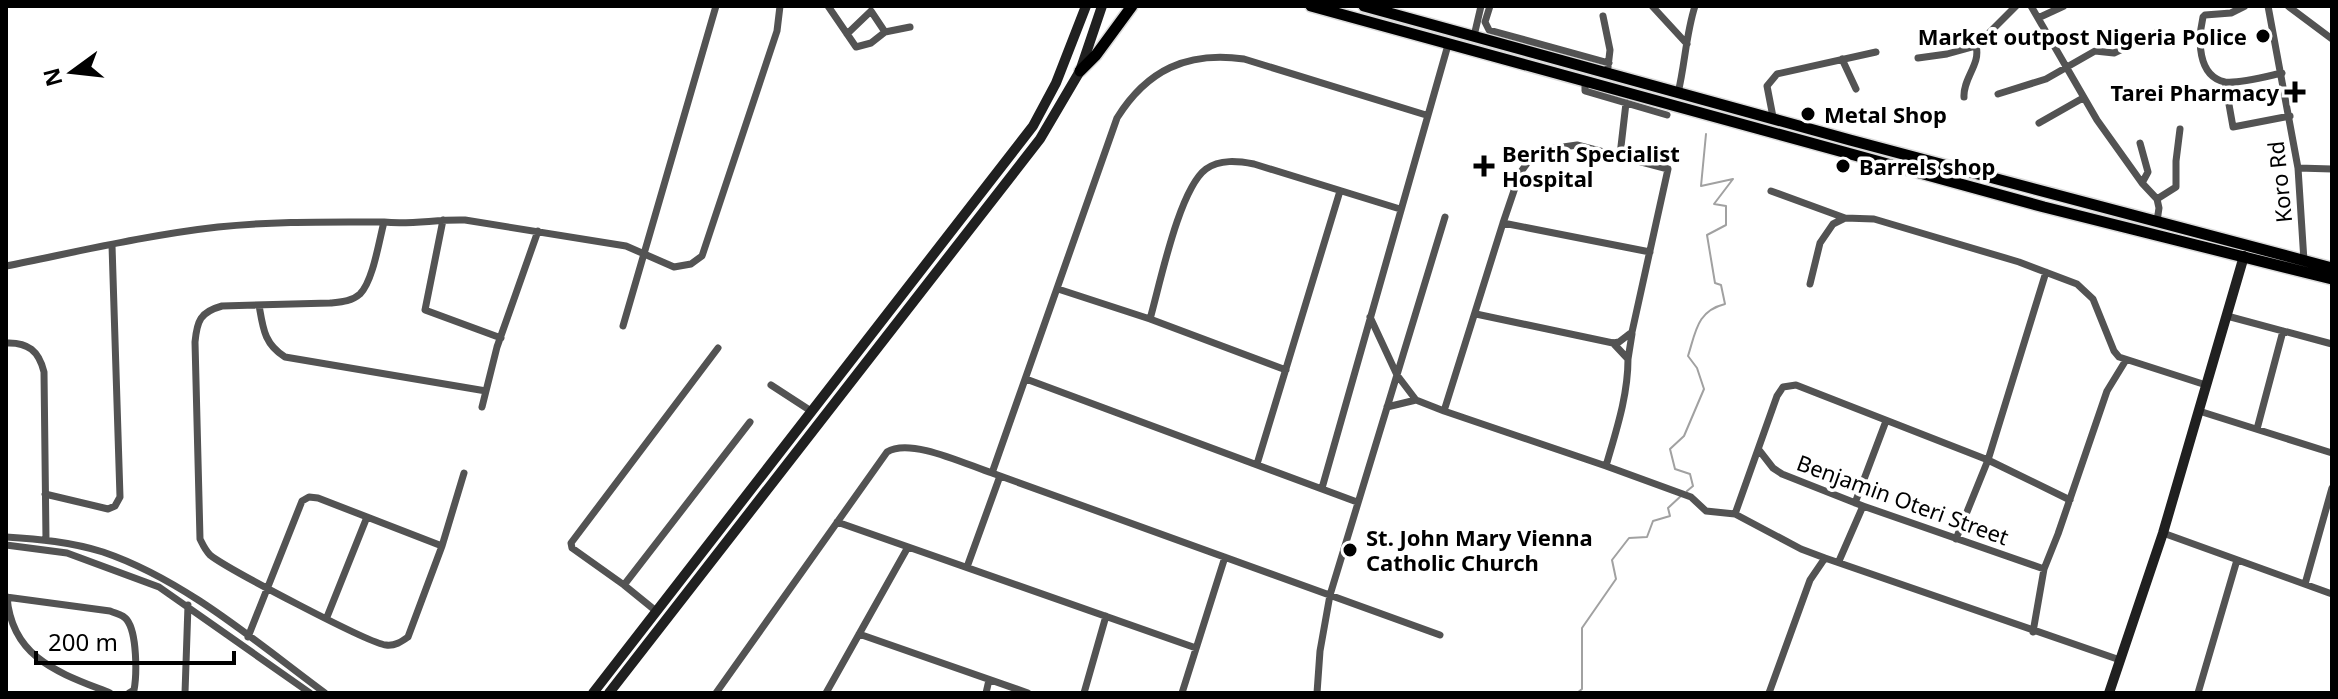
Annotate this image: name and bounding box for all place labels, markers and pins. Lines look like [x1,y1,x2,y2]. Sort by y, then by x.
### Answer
place label: Market outpost Nigeria Police [1918,21,2247,51]
marker: Market outpost Nigeria Police [2254,27,2272,45]
place label: Tarei Pharmacy [2111,77,2279,107]
marker: Tarei Pharmacy [2286,83,2304,101]
place label: Metal Shop [1824,99,1947,129]
marker: Metal Shop [1799,105,1817,123]
place label: Berith Specialist Hospital [1502,138,1680,193]
place label: Barrels shop [1859,151,1996,181]
marker: Berith Specialist Hospital [1473,155,1495,177]
marker: Barrels shop [1834,157,1852,175]
place label: St. John Mary Vienna Catholic Church [1366,522,1593,577]
marker: St. John Mary Vienna Catholic Church [1341,541,1359,559]

